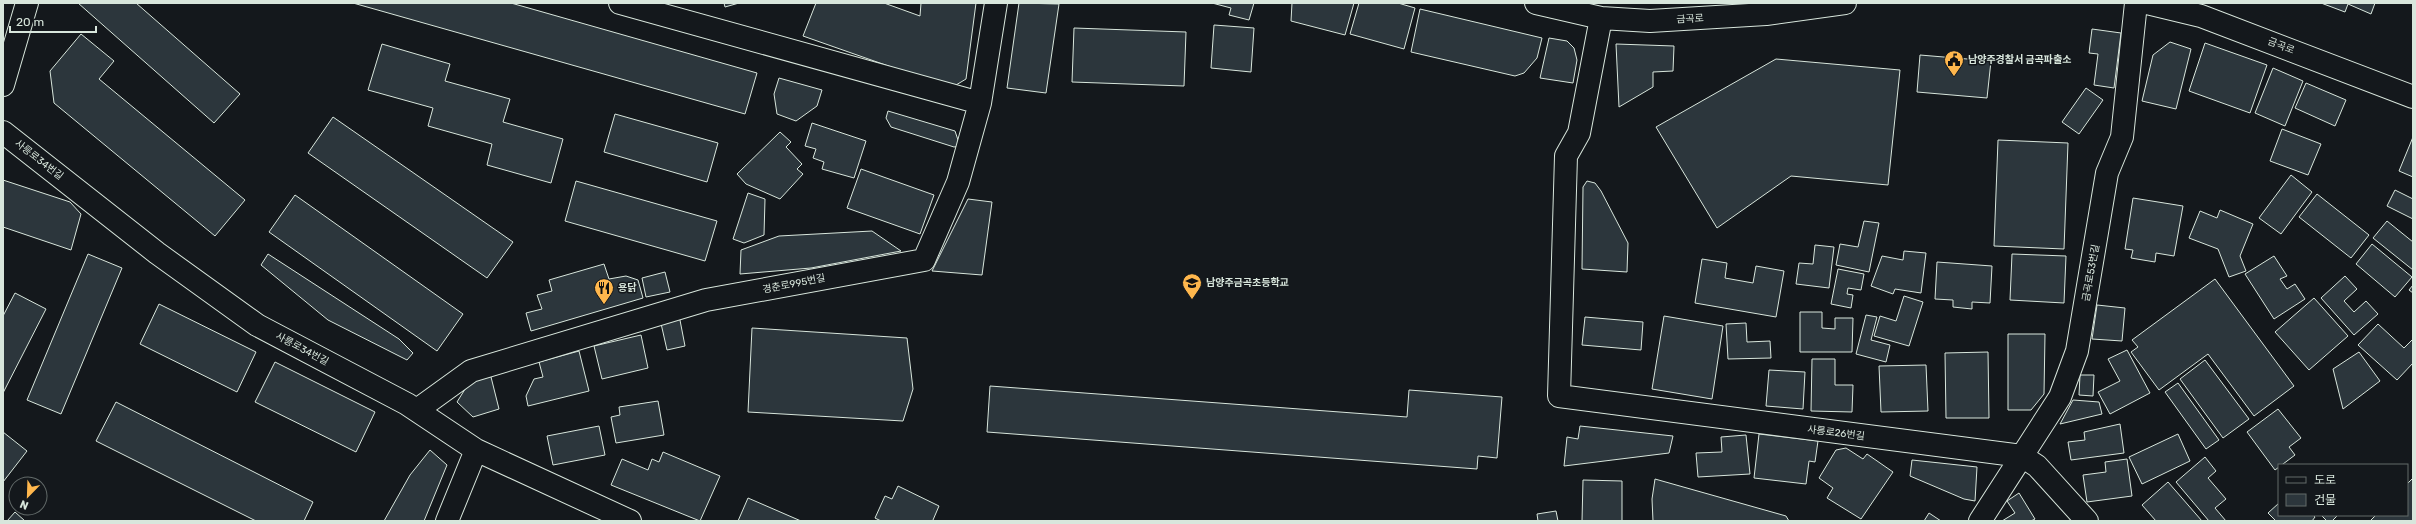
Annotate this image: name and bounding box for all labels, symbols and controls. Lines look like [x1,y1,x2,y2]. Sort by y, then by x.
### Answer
scale bar [10,8,96,34]
street label: 금곡로 [1676,12,1704,26]
text: 20 m [16,15,44,29]
street label: 금곡로 [2266,35,2296,57]
public building icon: 남양주경찰서 금곡파출소 [1943,49,1965,77]
place label: 남양주경찰서 금곡파출소 [1968,54,2071,66]
street label: 사릉로34번길 [12,137,66,183]
street label: 금곡로53번길 [2080,243,2102,303]
street label: 경춘로995번길 [762,272,826,296]
school or university icon: 남양주금곡초등학교 [1181,272,1203,300]
place label: 남양주금곡초등학교 [1206,276,1289,289]
restaurant icon: 용닭 [593,277,615,305]
place label: 용닭 [618,282,637,294]
street label: 사릉로34번길 [273,330,331,368]
street label: 사릉로26번길 [1807,424,1865,442]
legend [2278,464,2408,516]
text: 도로 [2314,473,2336,487]
north arrow [8,476,48,516]
text: 건물 [2314,493,2336,507]
text: N [18,497,30,512]

